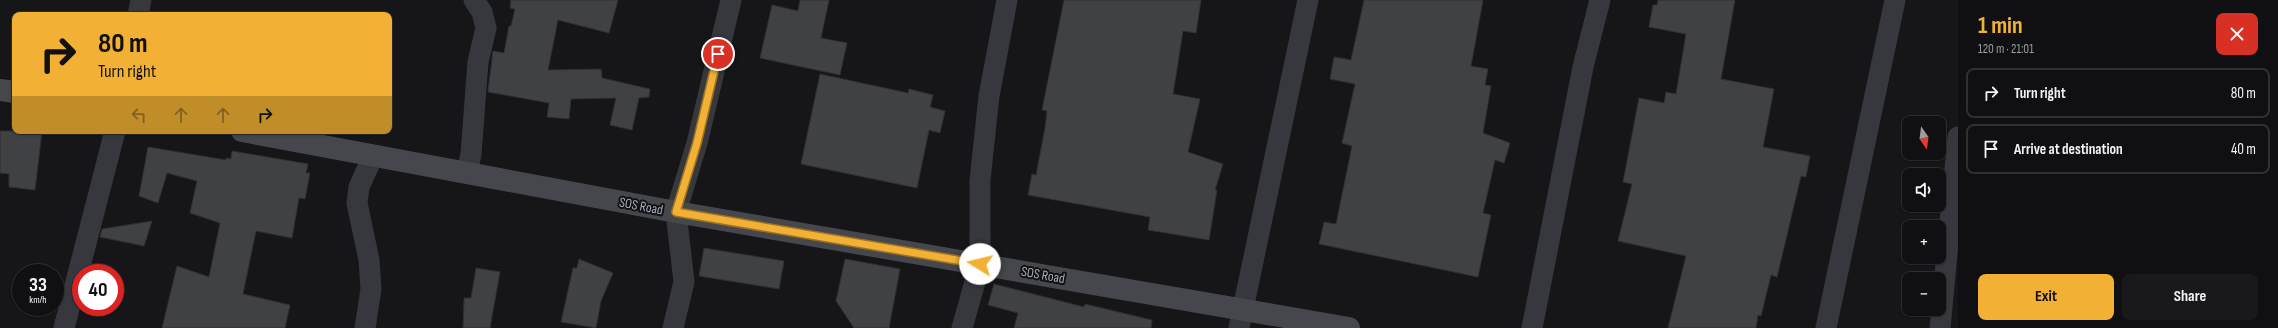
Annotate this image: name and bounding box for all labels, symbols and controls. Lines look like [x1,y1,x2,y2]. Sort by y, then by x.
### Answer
text: 1 min [1978,11,2023,40]
button: close [2216,13,2258,55]
text: 80 m [98,27,147,60]
icon: right [32,28,84,80]
pin [701,37,735,71]
text: 120 m · 21:01 [1978,41,2034,57]
icon: arrive [707,43,729,65]
text: Turn right [98,61,156,82]
icon: right [1980,82,2002,104]
text: Turn right [2014,84,2066,103]
text: 80 m [2231,84,2256,103]
icon: left [128,104,150,126]
icon: ahead [170,104,192,126]
icon: ahead [212,104,234,126]
icon: right [254,104,276,126]
north arrow [1902,116,1946,160]
map controls [1902,116,1946,316]
icon: arrive [1980,138,2002,160]
text: Arrive at destination [2014,140,2123,159]
text: 40 m [2231,140,2256,159]
button: sound [1902,168,1946,212]
street label: SOS Road [618,193,665,219]
button: + [1902,220,1946,264]
position arrow [959,243,1001,285]
street label: SOS Road [1020,263,1066,287]
speed limit sign: 40 [72,264,124,316]
button: − [1902,272,1946,316]
text: 33 [29,273,47,297]
button: Exit [1978,274,2114,320]
button: Share [2122,274,2258,320]
text: km/h [29,294,47,306]

